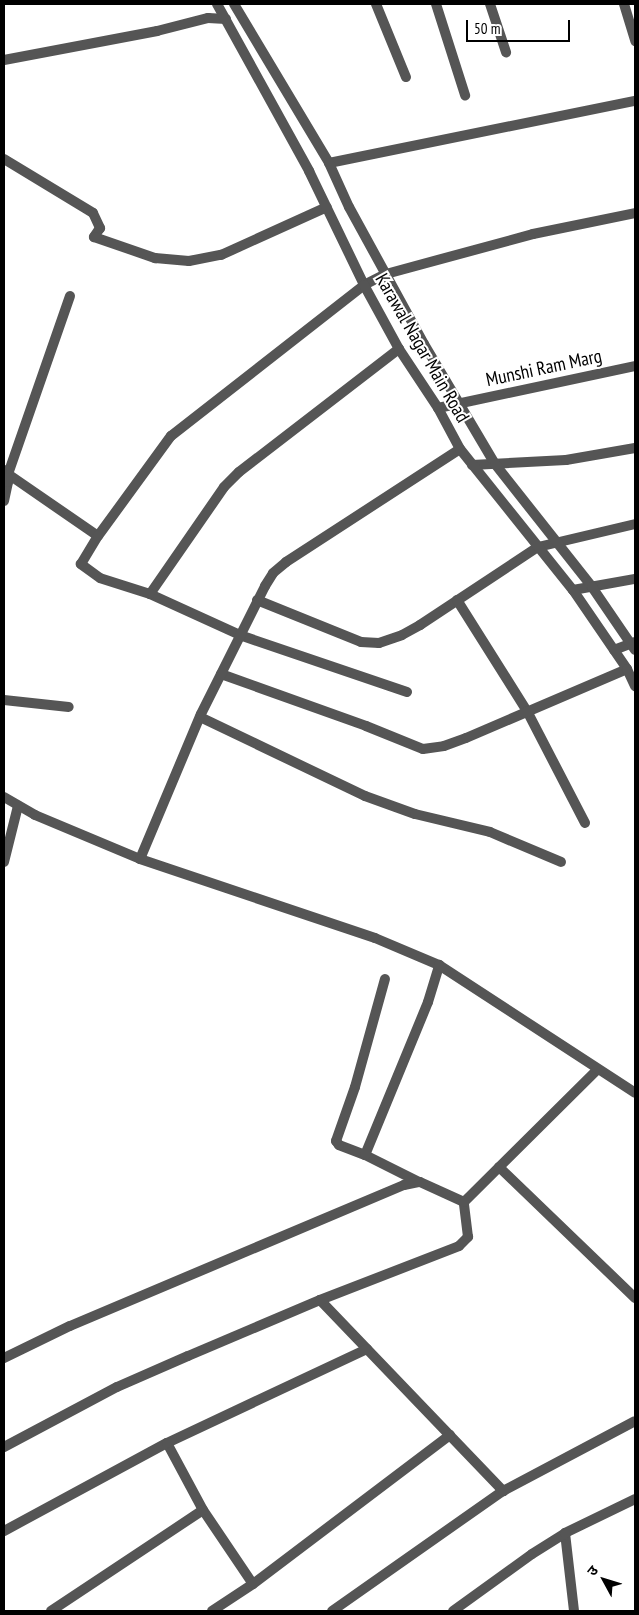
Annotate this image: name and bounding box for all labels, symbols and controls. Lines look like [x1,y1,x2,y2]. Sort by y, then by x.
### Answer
scale bar [469,10,573,42]
text: 50 m [474,19,500,38]
street label: Karawal Nagar Main Road [370,270,474,426]
street label: Munshi Ram Marg [484,345,604,391]
north arrow [579,1555,629,1605]
text: उ [583,1562,602,1579]

